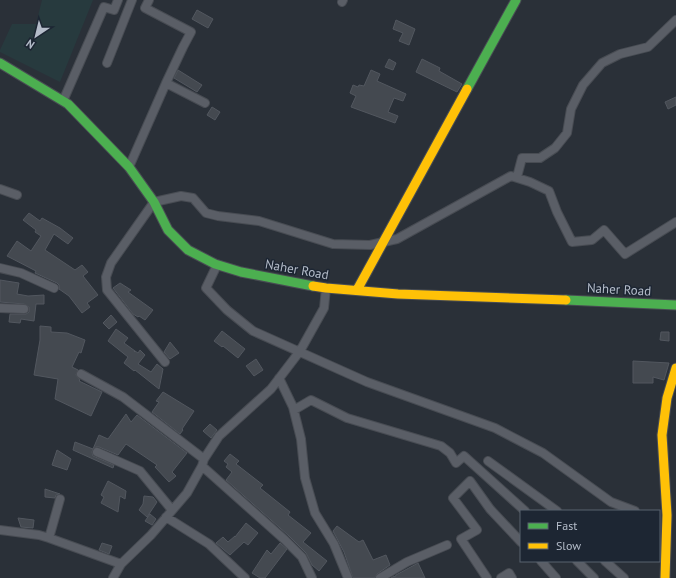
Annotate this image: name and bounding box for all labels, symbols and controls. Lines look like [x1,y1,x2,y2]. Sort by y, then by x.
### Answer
north arrow [16,16,56,56]
text: N [23,36,37,52]
street label: Naher Road [264,256,330,283]
street label: Naher Road [586,279,652,300]
legend [520,510,660,562]
text: Fast [556,518,577,533]
text: Slow [556,538,581,553]

